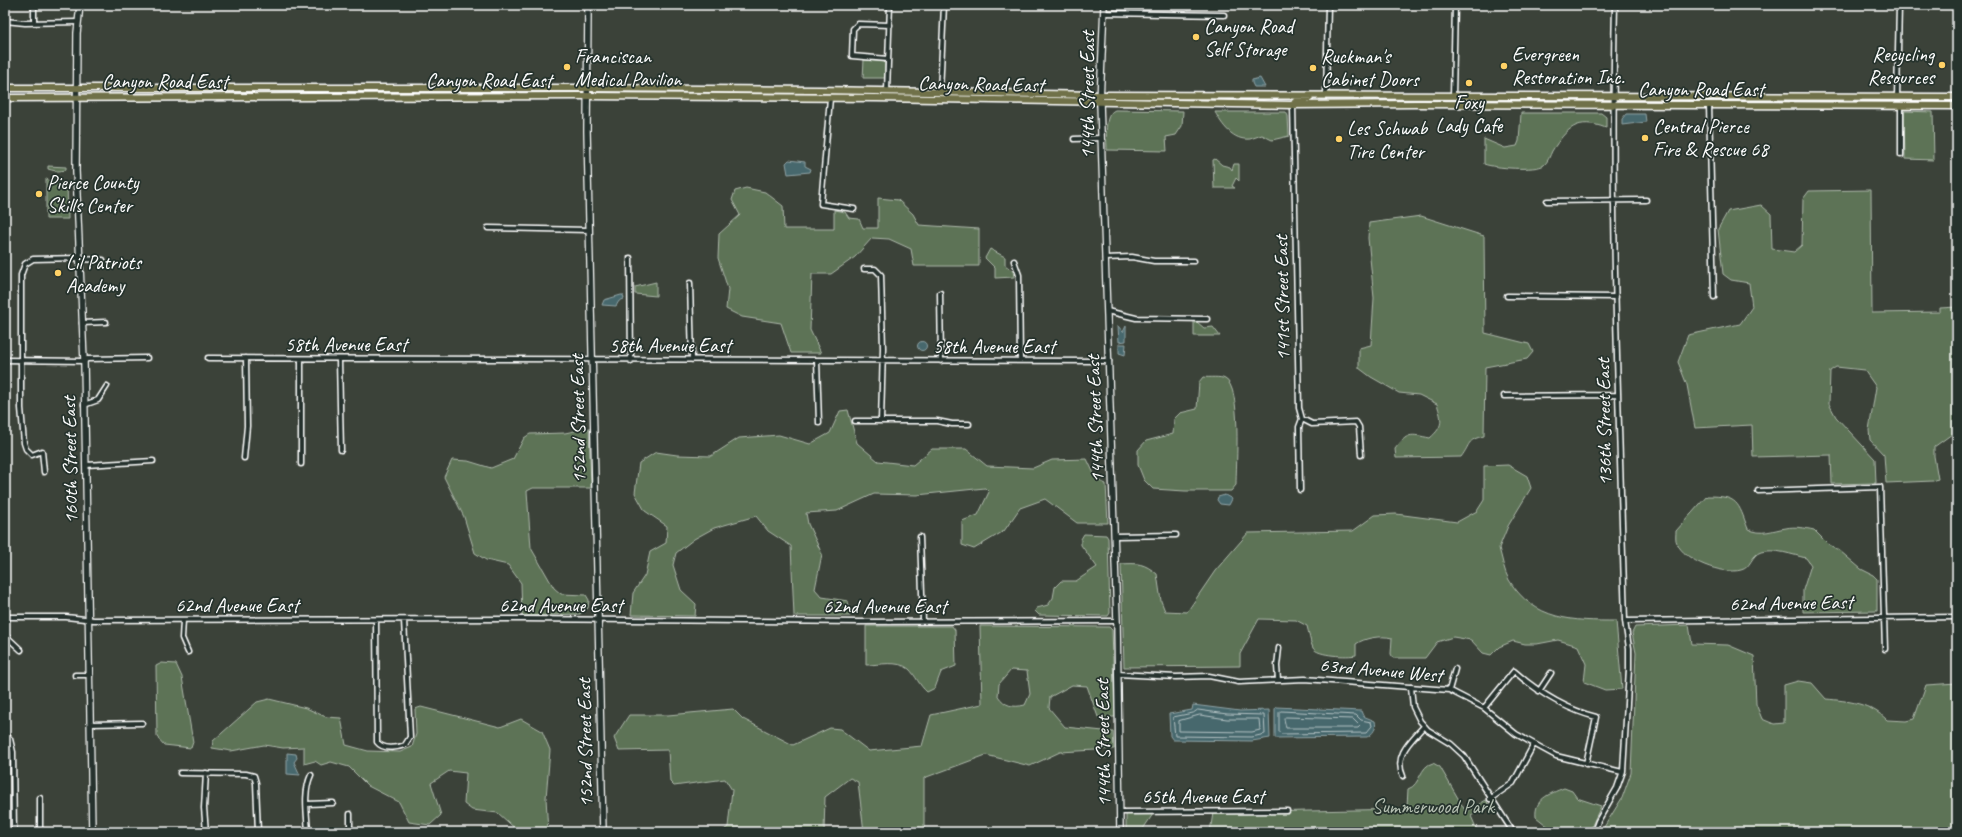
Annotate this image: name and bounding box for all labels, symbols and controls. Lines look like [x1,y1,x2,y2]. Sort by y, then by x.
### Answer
place label: Canyon Road Self Storage [1204,14,1296,62]
street label: 144th Street East [1075,29,1100,159]
marker: Canyon Road Self Storage [1191,32,1201,42]
place label: Evergreen Restoration Inc. [1512,42,1624,90]
place label: Recycling Resources [1868,42,1936,90]
place label: Franciscan Medical Pavilion [575,44,682,92]
place label: Ruckman's Cabinet Doors [1321,44,1421,92]
marker: Recycling Resources [1937,60,1947,70]
marker: Evergreen Restoration Inc. [1499,61,1509,71]
marker: Franciscan Medical Pavilion [562,62,572,72]
marker: Ruckman's Cabinet Doors [1308,63,1318,73]
street label: Canyon Road East [426,68,555,93]
street label: Canyon Road East [102,69,231,94]
street label: Canyon Road East [918,70,1048,98]
street label: Canyon Road East [1638,77,1767,102]
marker: Foxy Lady Cafe [1464,78,1474,88]
place label: Foxy Lady Cafe [1436,90,1504,138]
place label: Central Pierce Fire & Rescue 68 [1653,114,1770,162]
place label: Les Schwab Tire Center [1347,116,1429,164]
marker: Central Pierce Fire & Rescue 68 [1640,133,1650,143]
marker: Les Schwab Tire Center [1334,134,1344,144]
place label: Pierce County Skills Center [47,170,140,218]
marker: Pierce County Skills Center [34,189,44,199]
street label: 141st Street East [1268,233,1296,361]
place label: Lil Patriots Academy [66,250,143,298]
marker: Lil Patriots Academy [53,268,63,278]
street label: 58th Avenue East [285,332,410,357]
street label: 58th Avenue East [609,333,734,358]
street label: 58th Avenue East [933,334,1058,359]
street label: 152nd Street East [564,352,592,484]
street label: 144th Street East [1080,352,1110,483]
street label: 136th Street East [1590,356,1618,486]
street label: 160th Street East [56,394,84,524]
street label: 62nd Avenue East [1729,589,1856,617]
street label: 62nd Avenue East [175,593,302,618]
street label: 62nd Avenue East [499,593,626,618]
street label: 62nd Avenue East [823,594,950,619]
street label: 63rd Avenue West [1318,652,1447,688]
street label: 152nd Street East [571,676,599,808]
street label: 144th Street East [1089,677,1117,807]
street label: 65th Avenue East [1142,784,1267,809]
park label: Summerwood Park [1372,794,1496,819]

